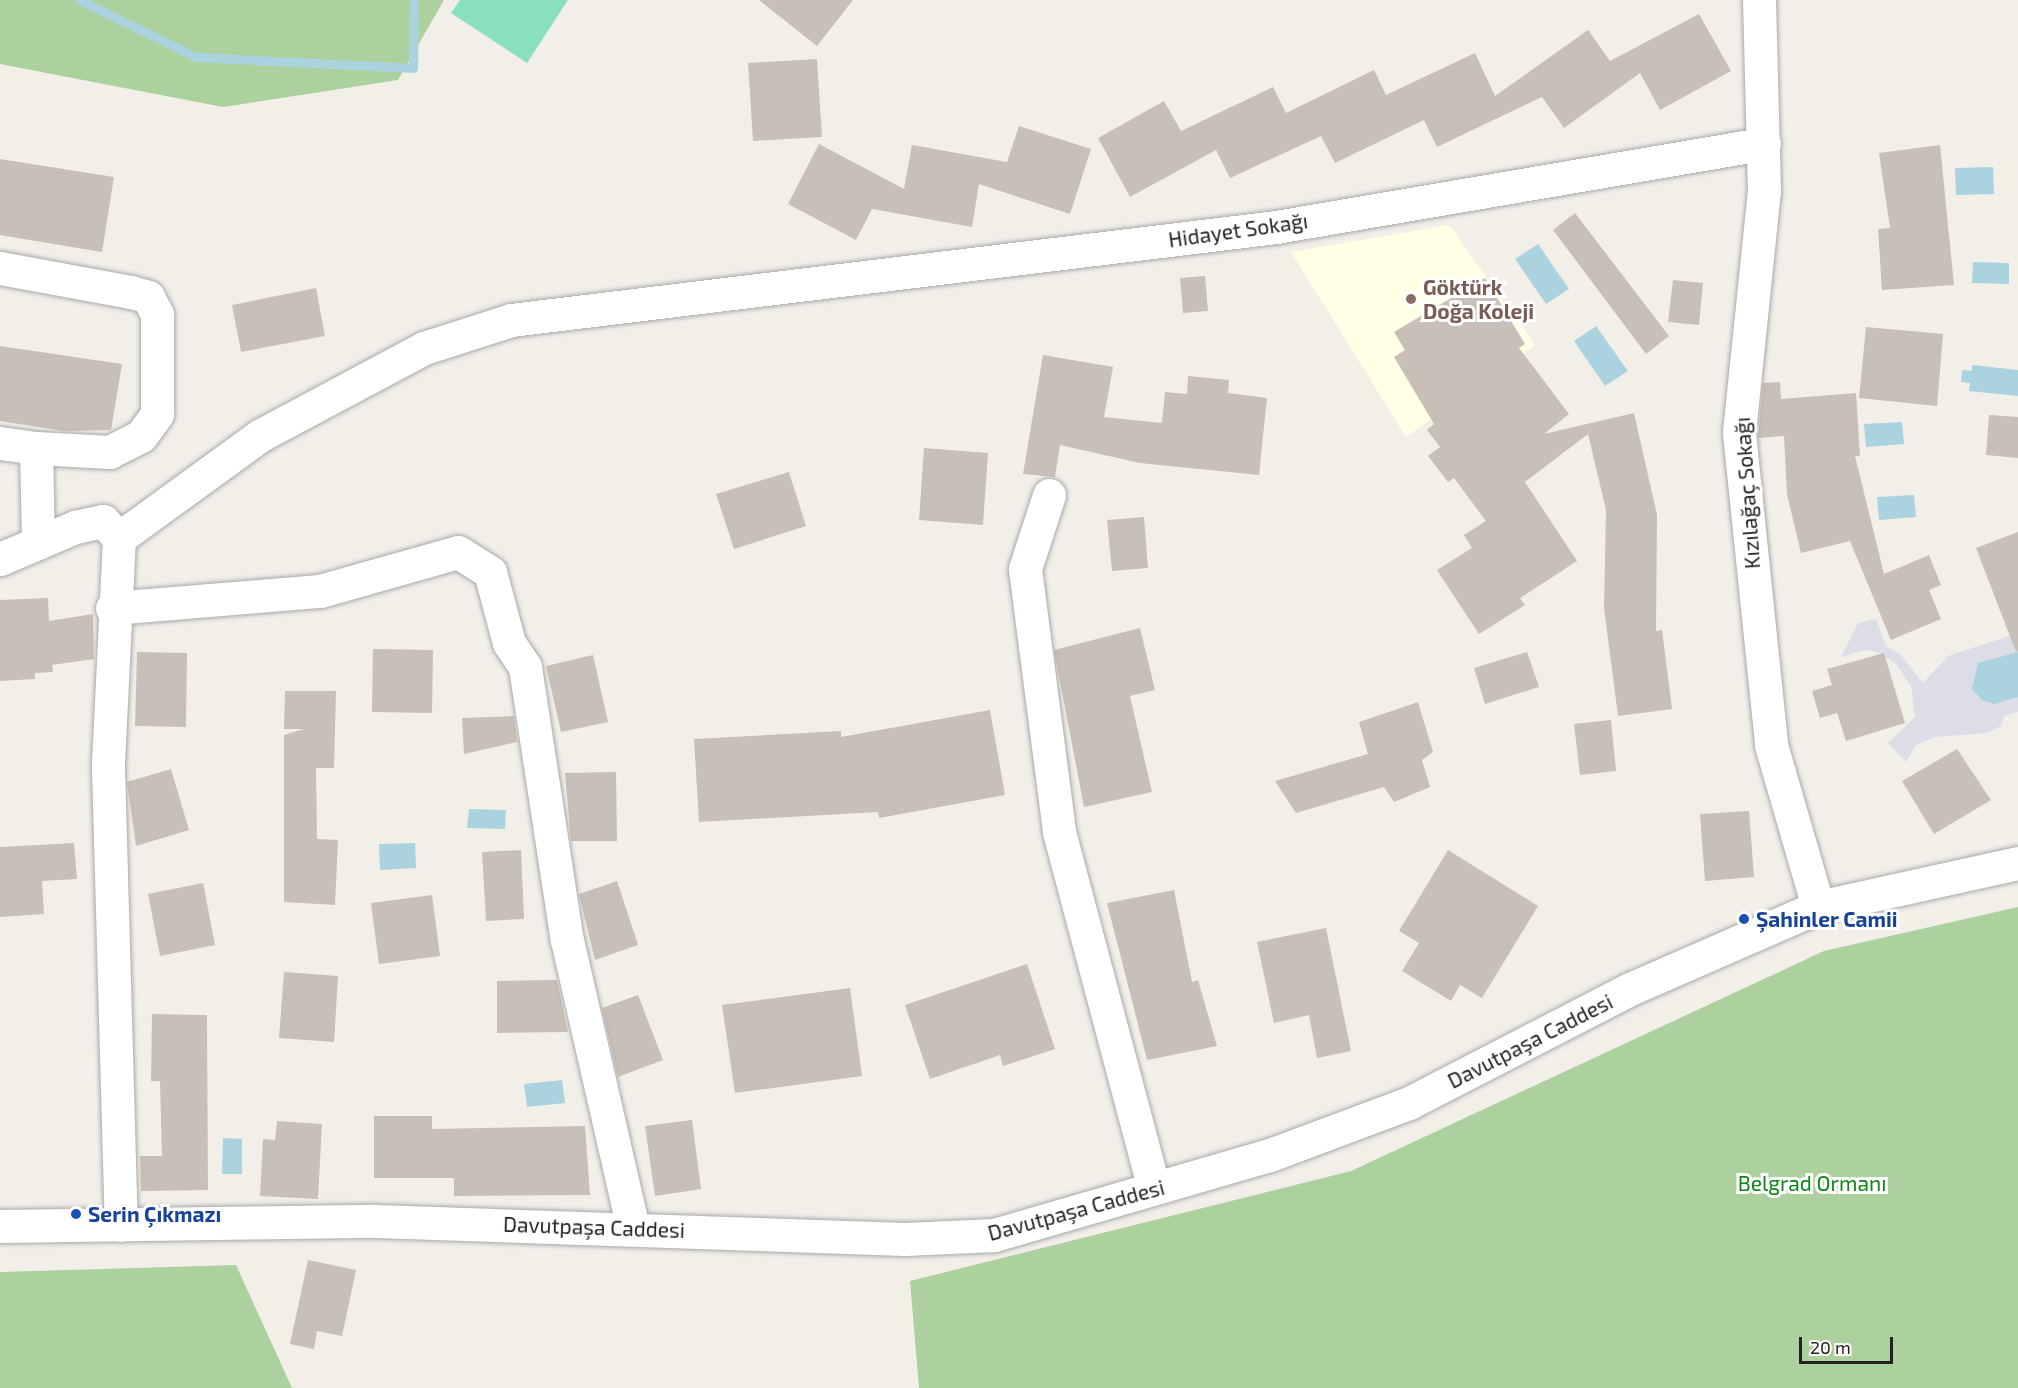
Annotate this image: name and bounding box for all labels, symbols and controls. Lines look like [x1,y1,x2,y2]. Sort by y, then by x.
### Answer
street label: Hidayet Sokağı [1167,208,1309,252]
place label: Göktürk Doğa Koleji [1423,274,1534,324]
marker: Göktürk Doğa Koleji [1404,292,1418,306]
street label: Kızılağaç Sokağı [1729,416,1765,570]
place label: Şahinler Camii [1756,906,1898,932]
marker: Şahinler Camii [1737,912,1751,926]
street label: Davutpaşa Caddesi [1443,988,1617,1094]
park label: Belgrad Ormanı [1738,1170,1886,1196]
street label: Davutpaşa Caddesi [985,1174,1167,1246]
place label: Serin Çıkmazı [88,1201,221,1227]
marker: Serin Çıkmazı [69,1207,83,1221]
street label: Davutpaşa Caddesi [503,1211,685,1243]
scale bar [1802,1325,1896,1363]
text: 20 m [1810,1336,1851,1358]

